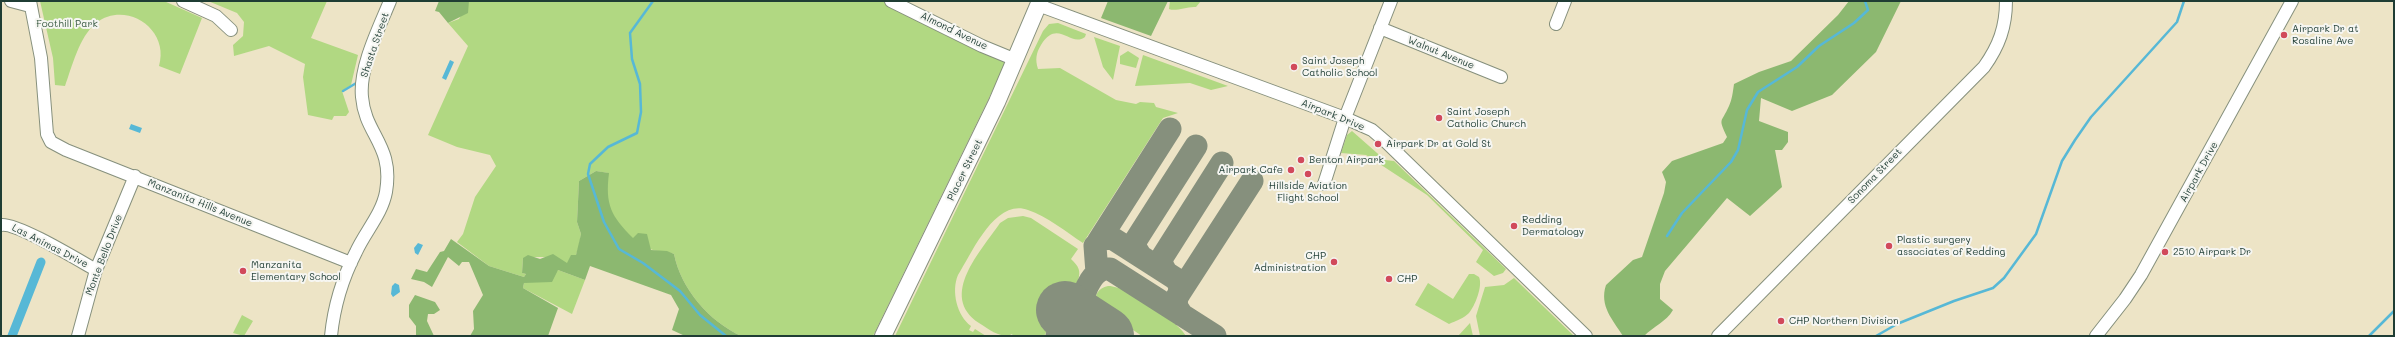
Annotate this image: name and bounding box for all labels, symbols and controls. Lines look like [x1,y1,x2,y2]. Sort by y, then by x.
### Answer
street label: Almond Avenue [919,10,989,52]
street label: Shasta Street [358,11,392,79]
park label: Foothill Park [36,18,98,30]
place label: Airpark Dr at Rosaline Ave [2292,23,2359,46]
marker: Airpark Dr at Rosaline Ave [2279,30,2289,40]
street label: Walnut Avenue [1406,34,1476,72]
place label: Saint Joseph Catholic School [1302,55,1378,78]
marker: Saint Joseph Catholic School [1289,62,1299,72]
street label: Airpark Drive [1300,97,1366,133]
place label: Saint Joseph Catholic Church [1447,106,1526,130]
marker: Saint Joseph Catholic Church [1434,113,1444,123]
street label: Placer Street [945,137,985,203]
place label: Airpark Dr at Gold St [1386,138,1491,150]
marker: Airpark Dr at Gold St [1373,139,1383,149]
street label: Airpark Drive [2177,140,2221,204]
street label: Sonoma Street [1846,146,1904,206]
place label: Benton Airpark [1309,154,1384,166]
marker: Benton Airpark [1296,155,1306,165]
place label: Airpark Cafe [1219,164,1283,176]
marker: Airpark Cafe [1286,165,1296,175]
marker: Hillside Aviation Flight School [1303,169,1313,179]
street label: Manzanita Hills Avenue [146,176,254,230]
place label: Hillside Aviation Flight School [1269,180,1347,204]
street label: Monte Bello Drive [83,213,125,297]
place label: Redding Dermatology [1522,214,1584,238]
marker: Redding Dermatology [1509,221,1519,231]
street label: Las Animas Drive [10,222,90,270]
place label: Plastic surgery associates of Redding [1897,234,2005,258]
marker: Plastic surgery associates of Redding [1884,241,1894,251]
place label: 2510 Airpark Dr [2173,246,2251,258]
marker: 2510 Airpark Dr [2160,247,2170,257]
place label: CHP Administration [1254,250,1326,274]
marker: CHP Administration [1329,257,1339,267]
place label: Manzanita Elementary School [251,259,341,282]
marker: Manzanita Elementary School [238,266,248,276]
place label: CHP [1397,273,1417,285]
marker: CHP [1384,274,1394,284]
place label: CHP Northern Division [1789,315,1899,327]
marker: CHP Northern Division [1776,316,1786,326]

